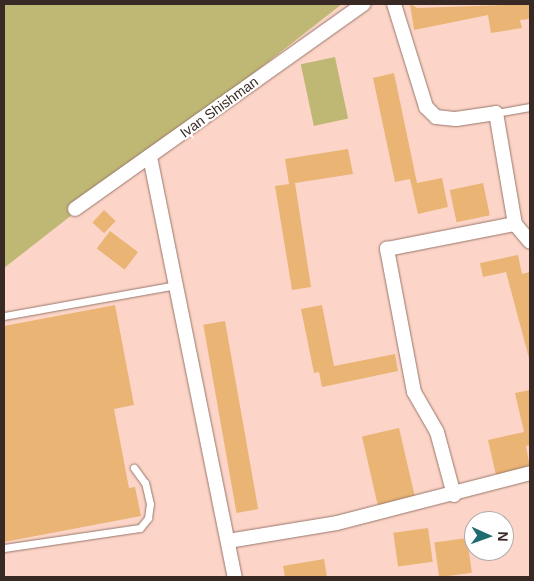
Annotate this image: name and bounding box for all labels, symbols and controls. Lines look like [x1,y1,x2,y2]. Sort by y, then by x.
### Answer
street label: Ivan Shishman [177,73,261,141]
north arrow [464,511,514,561]
text: N [495,531,511,542]

